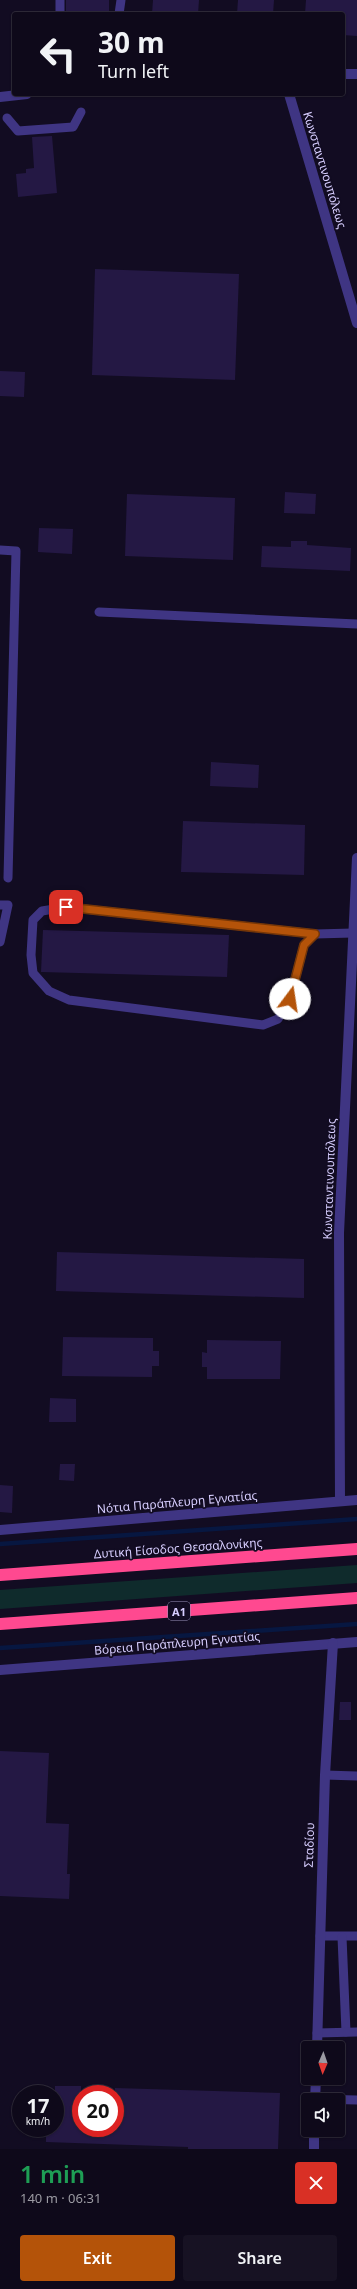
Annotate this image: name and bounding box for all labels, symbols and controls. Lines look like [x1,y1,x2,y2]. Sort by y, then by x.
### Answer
text: 30 m [98,23,165,61]
icon: left [32,28,84,80]
text: Turn left [98,59,169,83]
street label: Κωνσταντινουπόλεως [299,109,351,231]
pin [49,890,83,924]
icon: arrive [55,896,77,918]
position arrow [269,978,311,1020]
street label: Κωνσταντινουπόλεως [318,1118,340,1240]
street label: Νότια Παράπλευρη Εγνατίας [96,1487,258,1517]
street label: Δυτική Είσοδος Θεσσαλονίκης [93,1534,263,1562]
road number: Α1 [168,1602,190,1620]
street label: Βόρεια Παράπλευρη Εγνατίας [93,1627,261,1659]
street label: Σταδίου [300,1822,318,1868]
north arrow [301,2041,345,2085]
map controls [301,2041,345,2137]
speed limit sign: 20 [72,2085,124,2137]
text: 17 [27,2092,49,2119]
button: sound [301,2093,345,2137]
text: km/h [26,2114,50,2128]
text: 1 min [20,2157,85,2190]
button: close [295,2162,337,2204]
text: 140 m · 06:31 [20,2189,101,2207]
button: Exit [20,2235,175,2281]
button: Share [183,2235,337,2281]

